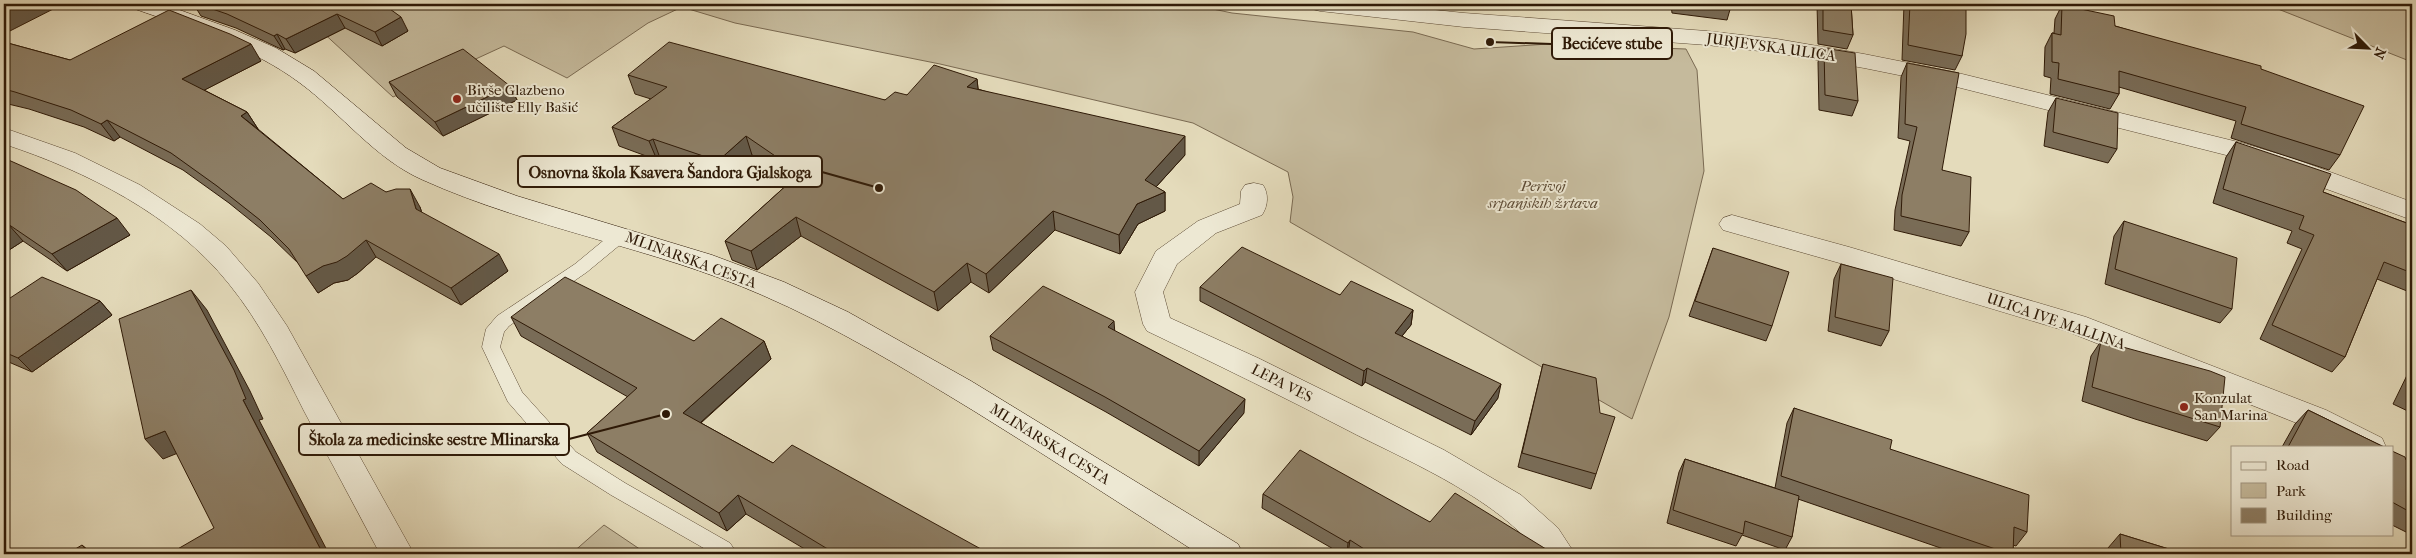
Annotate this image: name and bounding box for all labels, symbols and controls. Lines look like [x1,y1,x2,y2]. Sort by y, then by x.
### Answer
north arrow [2344,22,2394,72]
callout: Becićeve stube [1552,28,1672,59]
street label: JURJEVSKA ULICA [1704,29,1837,65]
text: Becićeve stube [1562,34,1662,53]
text: N [2369,45,2389,62]
place label: Bivše Glazbeno učilište Elly Bašić [466,81,579,116]
marker: Bivše Glazbeno učilište Elly Bašić [451,93,463,105]
callout: Osnovna škola Ksavera Šandora Gjalskoga [518,156,822,187]
text: Osnovna škola Ksavera Šandora Gjalskoga [528,162,812,183]
park label: Perivoj srpanjskih žrtava [1487,177,1598,212]
street label: MLINARSKA CESTA [623,228,759,292]
street label: ULICA IVE MALLINA [1984,289,2128,353]
street label: LEPA VES [1248,360,1316,406]
place label: Konzulat San Marina [2194,389,2269,424]
street label: MLINARSKA CESTA [987,400,1114,488]
marker: Konzulat San Marina [2178,401,2190,413]
callout: Škola za medicinske sestre Mlinarska [299,424,569,455]
text: Škola za medicinske sestre Mlinarska [309,429,560,449]
legend [2231,446,2394,536]
text: Road [2276,456,2310,474]
text: Park [2276,482,2306,500]
text: Building [2276,506,2333,524]

